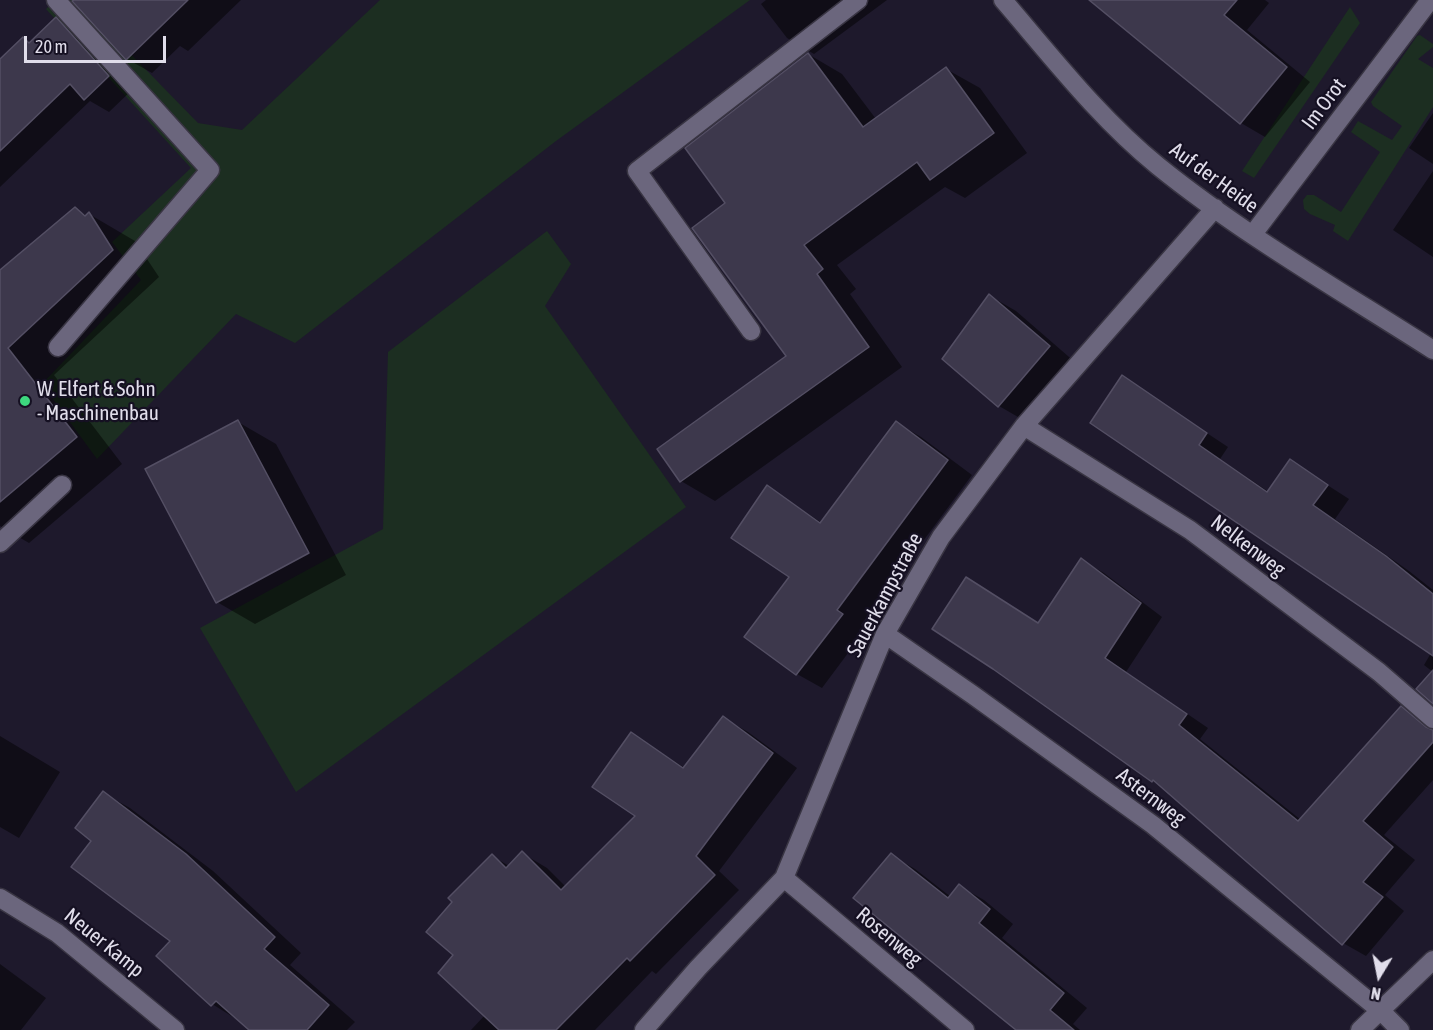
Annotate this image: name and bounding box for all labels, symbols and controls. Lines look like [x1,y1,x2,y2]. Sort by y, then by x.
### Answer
scale bar [27,24,170,62]
text: 20 m [35,36,67,57]
street label: Im Orot [1297,73,1351,135]
street label: Auf der Heide [1165,137,1263,219]
place label: W. Elfert & Sohn - Maschinenbau [37,376,159,426]
marker: W. Elfert & Sohn - Maschinenbau [18,394,32,408]
street label: Nelkenweg [1206,510,1290,582]
street label: Sauerkampstraße [842,529,928,661]
street label: Asternweg [1111,763,1191,831]
street label: Rosenweg [851,902,927,972]
street label: Neuer Kamp [59,903,149,983]
north arrow [1349,946,1409,1006]
text: N [1370,984,1382,1003]

